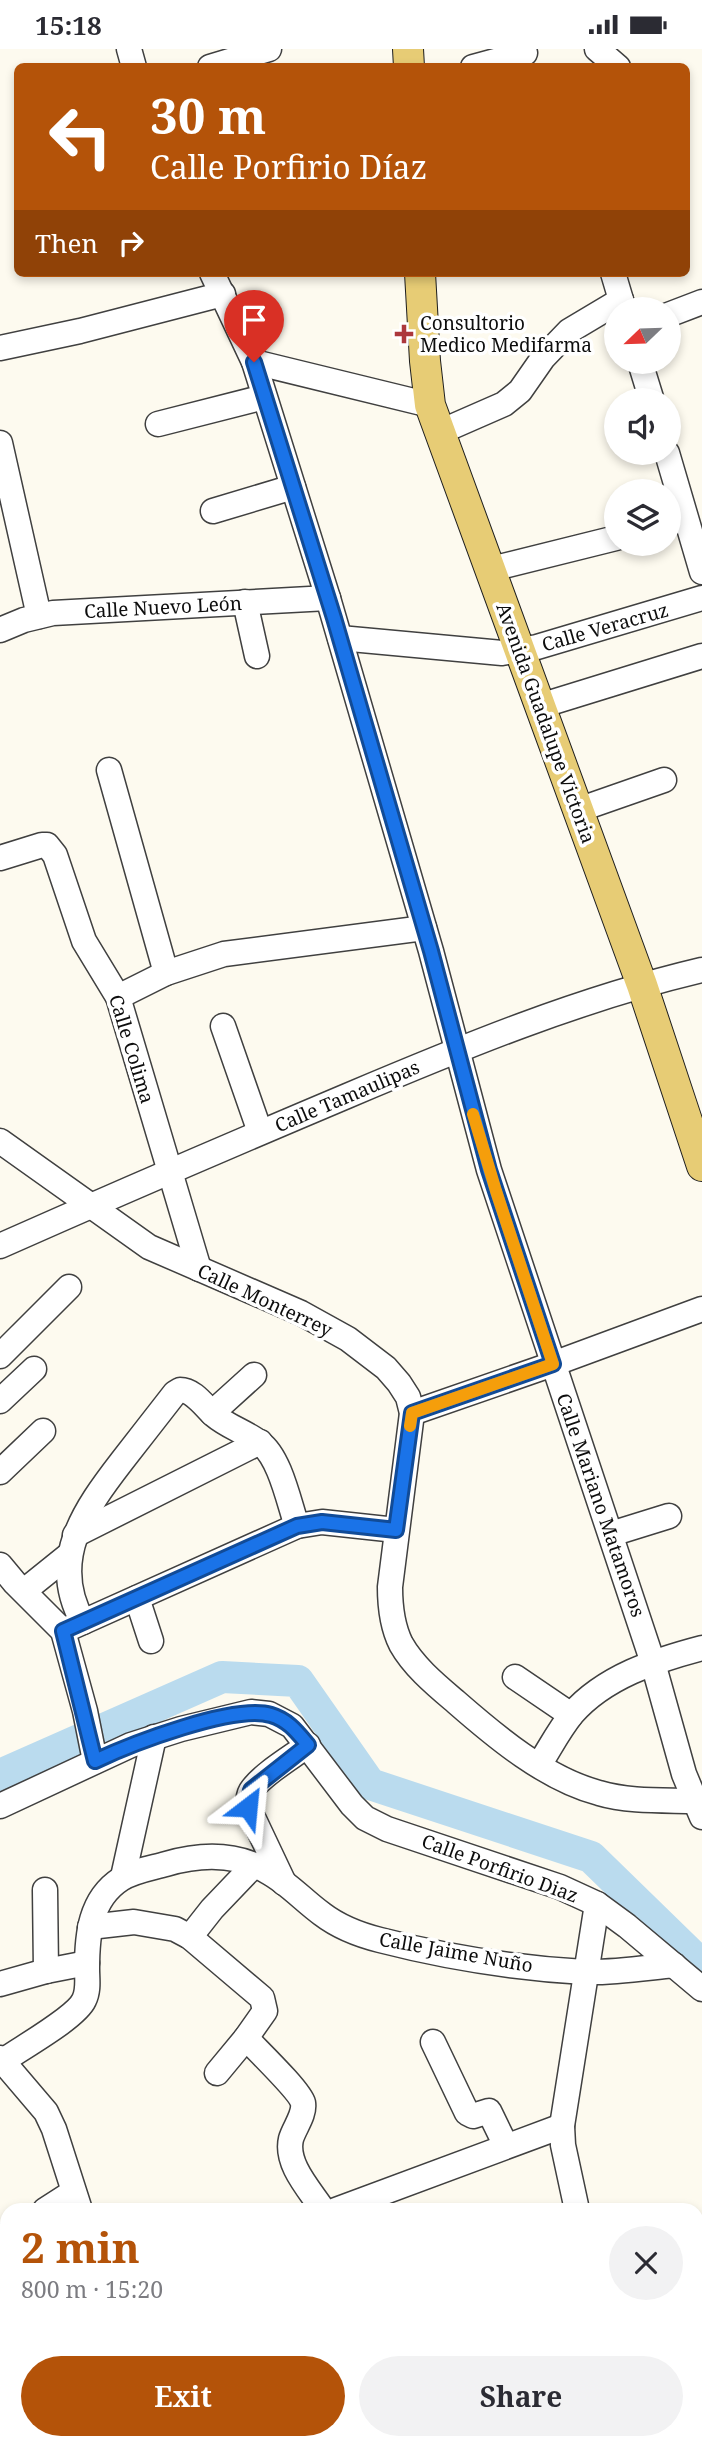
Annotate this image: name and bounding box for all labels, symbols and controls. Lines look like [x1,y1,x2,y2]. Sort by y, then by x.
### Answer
text: 15:18 [35,7,102,43]
text: 30 m [150,82,266,148]
icon: left [35,91,126,182]
text: Calle Porfirio Díaz [150,145,427,188]
icon: right [112,224,150,262]
text: Then [35,225,98,261]
pin [224,290,284,362]
north arrow [604,297,681,375]
map controls [604,297,681,556]
icon: arrive [235,301,273,339]
place label: Consultorio Medico Medifarma [420,310,592,358]
marker: Consultorio Medico Medifarma [394,324,414,344]
button: sound [604,388,681,465]
button: layers [604,479,681,556]
street label: Calle Nuevo León [83,590,243,624]
street label: Calle Veracruz [539,597,671,657]
street label: Avenida Guadalupe Victoria [490,599,602,847]
street label: Calle Colima [103,991,161,1107]
street label: Calle Tamaulipas [271,1054,423,1138]
street label: Calle Monterrey [193,1257,337,1343]
street label: Calle Mariano Matamoros [550,1390,652,1620]
position arrow [211,1770,285,1844]
street label: Calle Porfirio Diaz [418,1828,582,1908]
street label: Calle Jaime Nuño [377,1926,535,1978]
text: 2 min [21,2218,140,2275]
button: close [609,2226,683,2300]
text: 800 m · 15:20 [21,2273,163,2305]
button: Exit [21,2356,345,2436]
button: Share [359,2356,683,2436]

